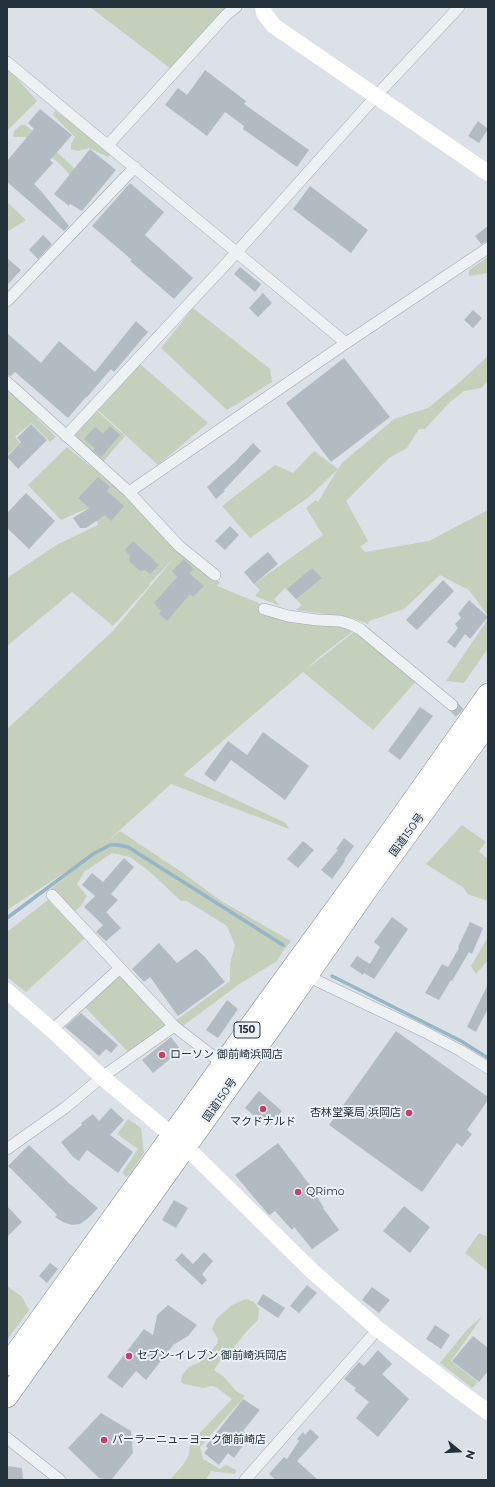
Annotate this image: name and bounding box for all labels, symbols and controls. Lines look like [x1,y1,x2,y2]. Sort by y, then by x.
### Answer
street label: 国道150号 [387,811,427,859]
road number: 150 [234,1022,260,1038]
place label: ローソン 御前崎浜岡店 [170,1048,283,1062]
marker: ローソン 御前崎浜岡店 [157,1050,167,1060]
street label: 国道150号 [200,1076,240,1124]
marker: マクドナルド [258,1104,268,1114]
place label: 杏林堂薬局 浜岡店 [310,1106,401,1120]
marker: 杏林堂薬局 浜岡店 [404,1108,414,1118]
place label: マクドナルド [230,1115,296,1129]
place label: QRimo [306,1185,345,1199]
marker: QRimo [293,1187,303,1197]
place label: セブン-イレブン 御前崎浜岡店 [137,1349,287,1363]
marker: セブン-イレブン 御前崎浜岡店 [124,1351,134,1361]
north arrow [439,1431,479,1471]
place label: パーラーニューヨーク御前崎店 [112,1433,266,1447]
marker: パーラーニューヨーク御前崎店 [99,1435,109,1445]
text: N [462,1448,478,1461]

